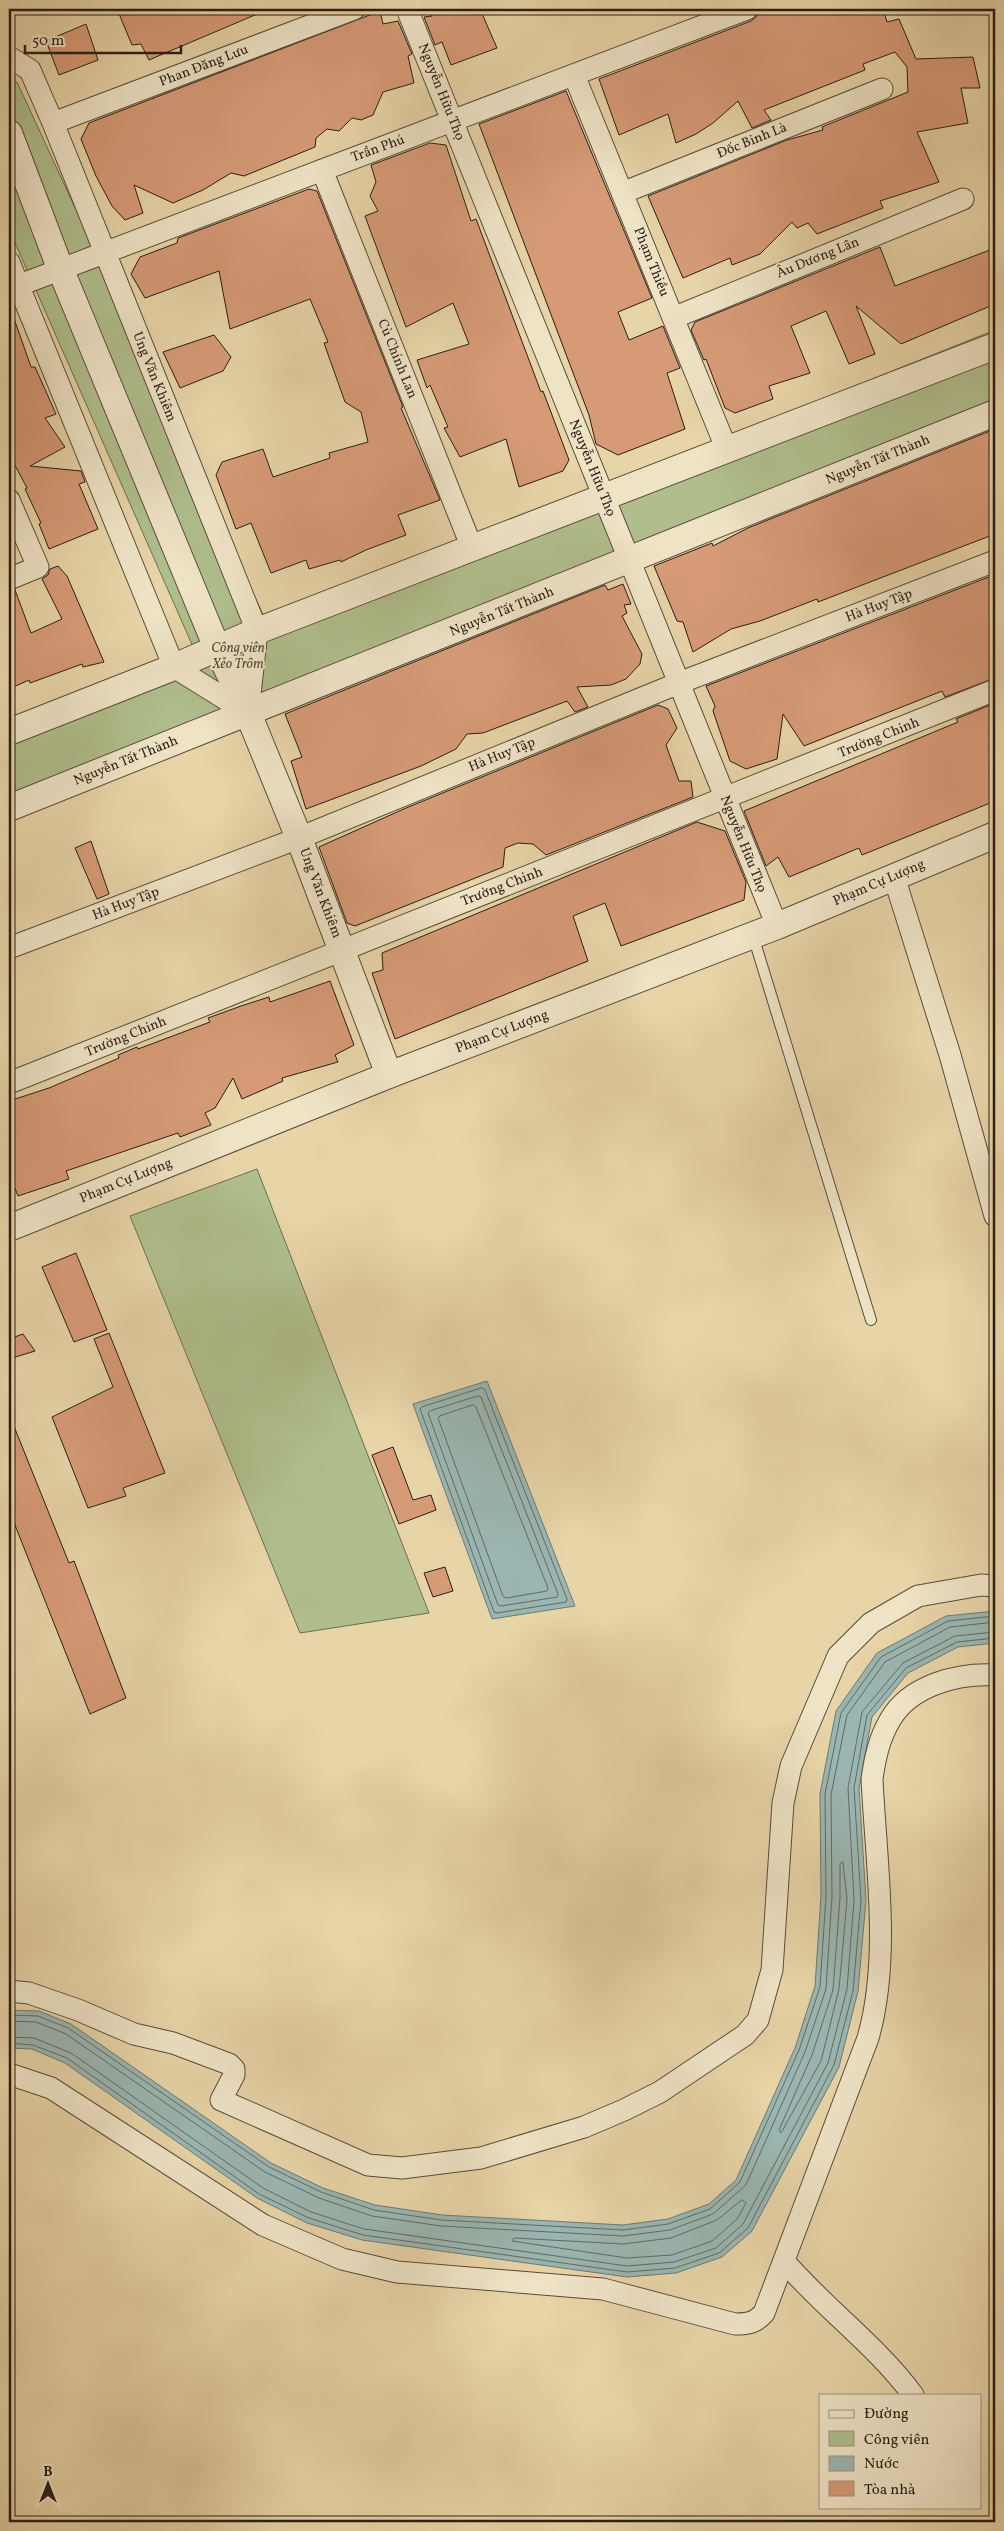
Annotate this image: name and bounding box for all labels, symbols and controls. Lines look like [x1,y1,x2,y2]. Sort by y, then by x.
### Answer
scale bar [25,22,181,54]
text: 50 m [32,31,64,52]
street label: Phan Đăng Lưu [157,40,251,92]
street label: Nguyễn Hữu Thọ [413,41,469,143]
street label: Đốc Binh Là [714,118,790,164]
street label: Trần Phú [348,130,408,168]
street label: Phạm Thiều [628,224,674,300]
street label: Âu Dương Lân [774,233,862,283]
street label: Cù Chính Lan [372,316,422,402]
street label: Ung Văn Khiêm [127,329,181,425]
street label: Nguyễn Hữu Thọ [564,417,620,519]
street label: Nguyễn Tất Thành [823,430,933,490]
street label: Nguyễn Tất Thành [447,582,557,642]
street label: Hà Huy Tập [843,585,915,627]
park label: Công viên Xẻo Trôm [211,639,265,674]
street label: Trường Chinh [835,713,923,763]
street label: Nguyễn Tất Thành [71,731,181,791]
street label: Hà Huy Tập [466,733,538,777]
street label: Nguyễn Hữu Thọ [715,793,771,895]
street label: Ung Văn Khiêm [294,845,346,941]
street label: Phạm Cự Lượng [830,855,928,911]
street label: Trường Chinh [458,863,546,911]
street label: Hà Huy Tập [90,883,162,925]
street label: Phạm Cự Lượng [453,1006,551,1058]
street label: Trường Chinh [82,1012,170,1062]
street label: Phạm Cự Lượng [77,1154,175,1208]
legend [819,2394,982,2508]
text: Đường [864,2404,909,2425]
text: Công viên [864,2430,929,2451]
text: Nước [864,2454,899,2475]
north arrow [22,2458,72,2508]
text: B [43,2463,53,2482]
text: Tòa nhà [864,2480,916,2501]

